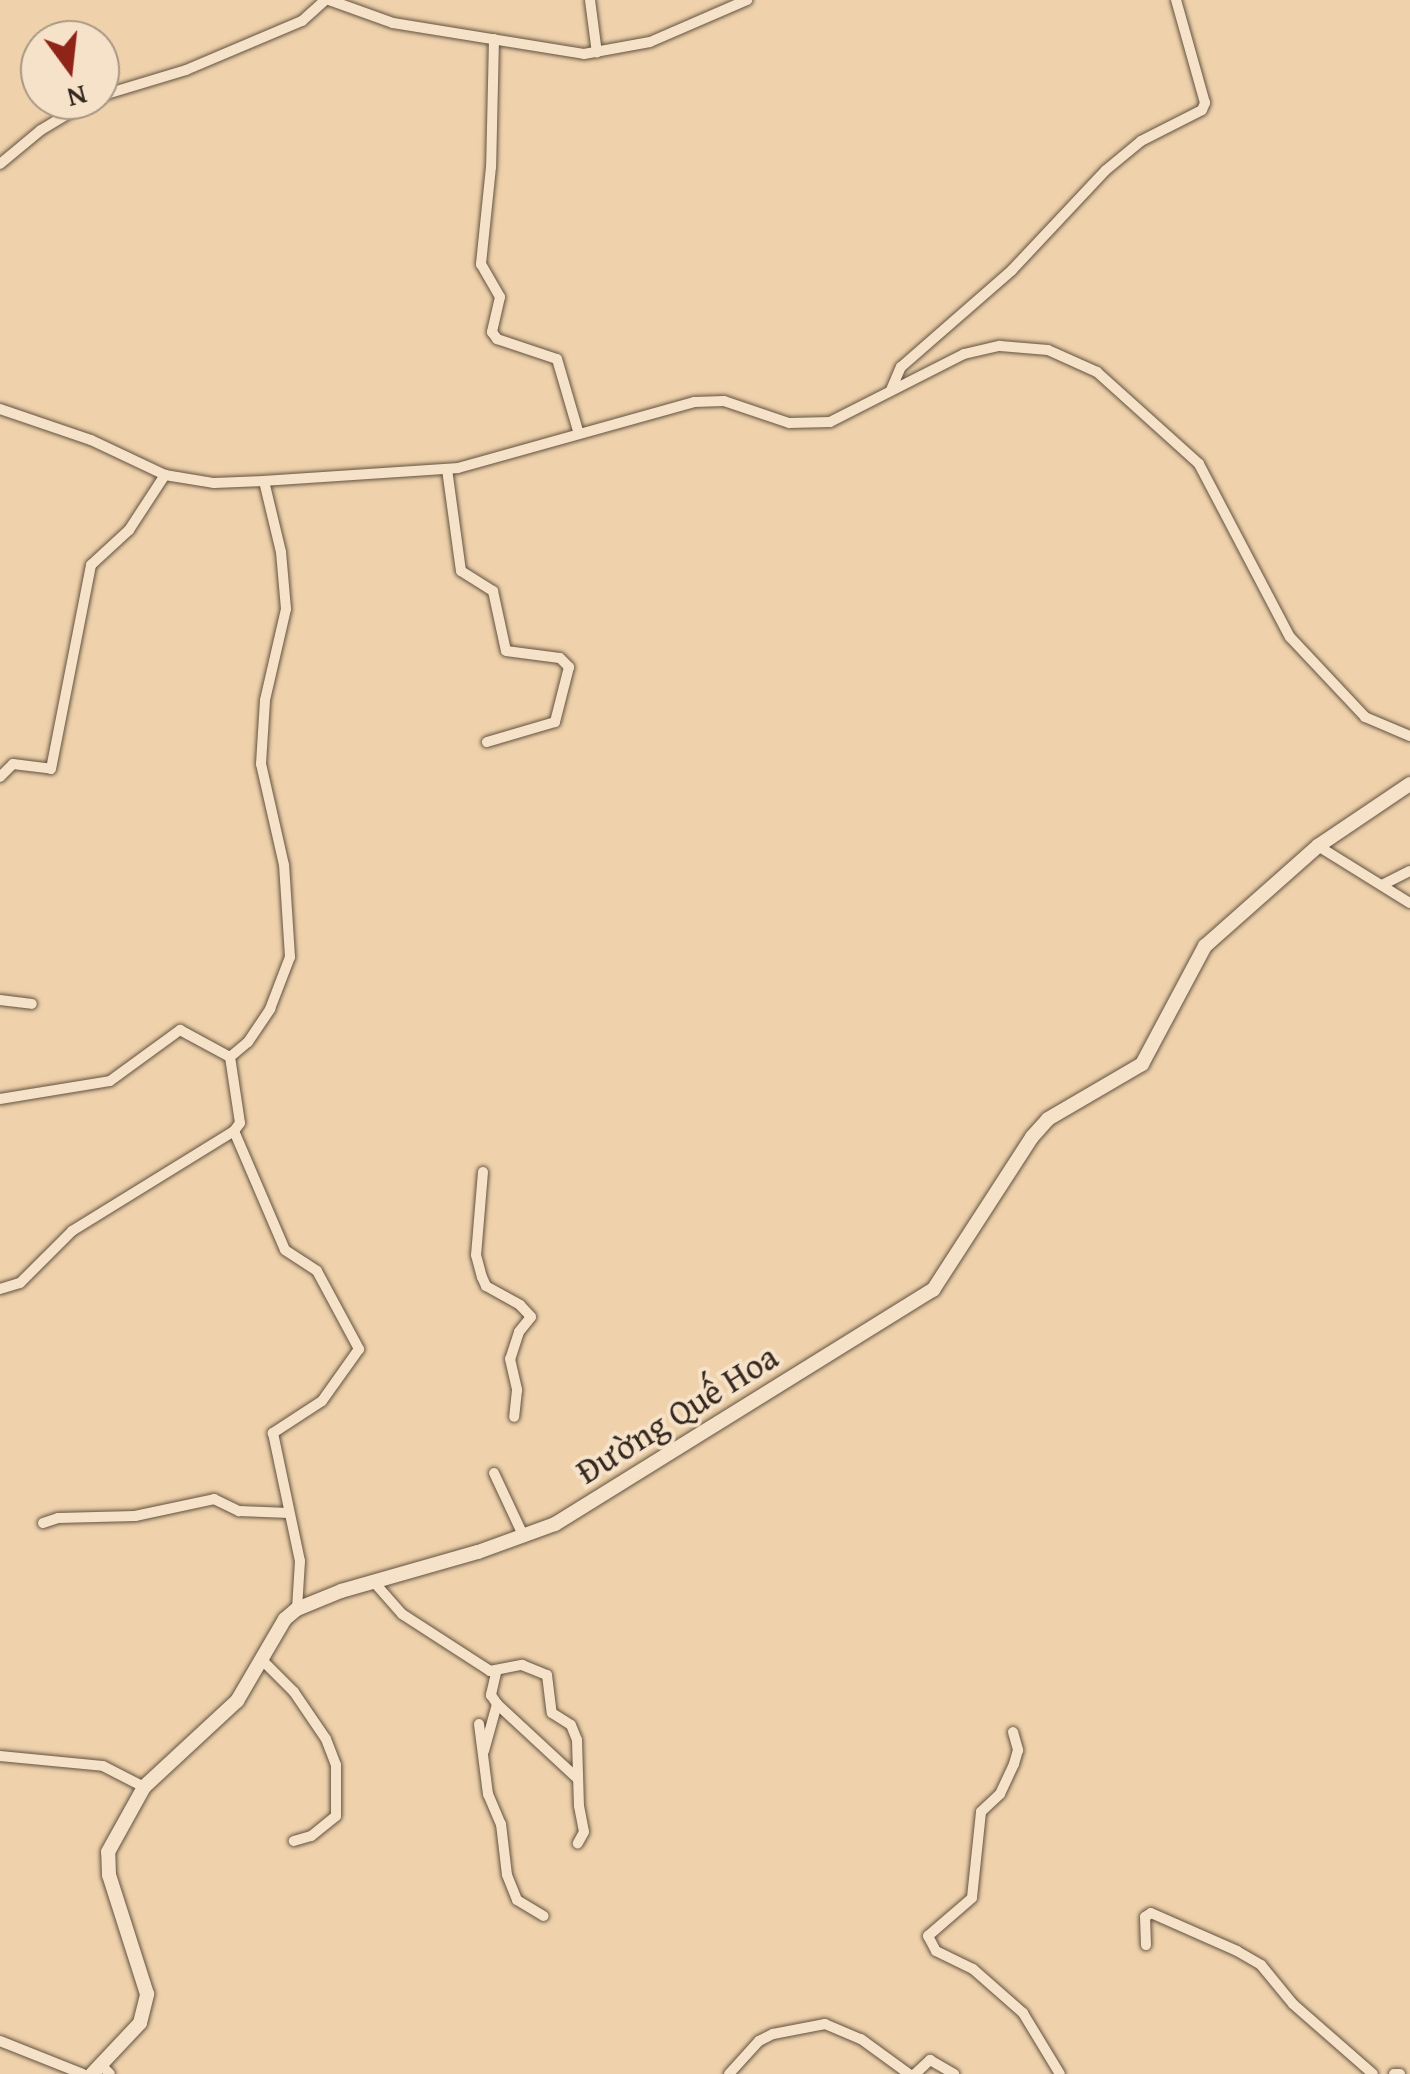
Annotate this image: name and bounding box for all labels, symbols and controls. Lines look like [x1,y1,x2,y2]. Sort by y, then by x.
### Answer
north arrow [20,20,120,120]
text: N [63,75,92,120]
street label: Đường Quế Hoa [569,1335,785,1493]

